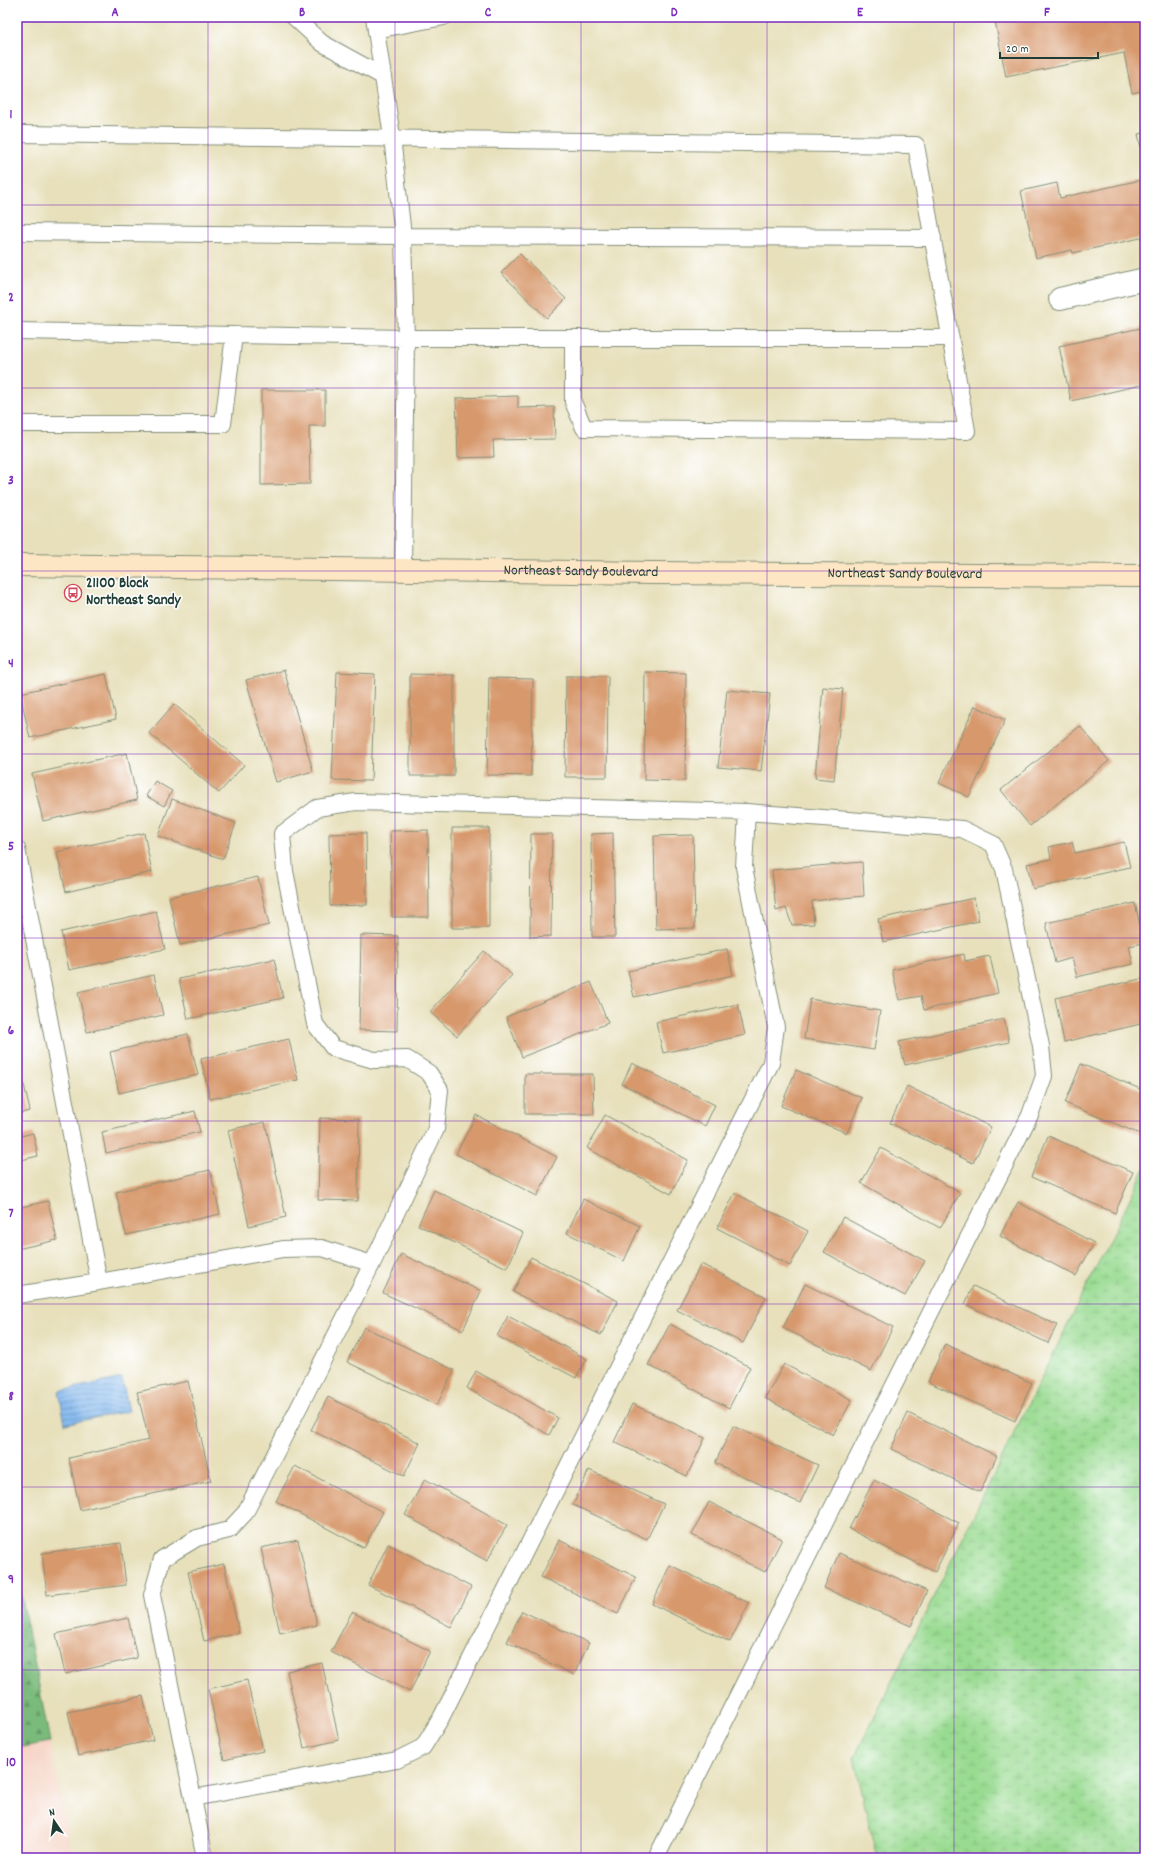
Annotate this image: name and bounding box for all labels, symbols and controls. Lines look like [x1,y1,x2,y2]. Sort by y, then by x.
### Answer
text: A [111,4,119,23]
text: B [299,4,305,23]
text: C [485,4,492,23]
text: D [671,4,678,23]
text: E [857,4,864,23]
text: F [1044,4,1050,23]
scale bar [1000,34,1098,60]
text: 20 m [1006,41,1029,58]
text: 1 [10,106,13,125]
text: 2 [8,289,14,308]
text: 3 [8,472,14,491]
street label: Northeast Sandy Boulevard [503,560,658,584]
street label: Northeast Sandy Boulevard [828,563,982,586]
place label: 21100 Block Northeast Sandy [86,573,182,612]
bus stop icon: 21100 Block Northeast Sandy [63,583,83,603]
text: 4 [8,655,14,674]
text: 5 [8,838,14,857]
text: 6 [8,1022,15,1041]
text: 7 [9,1205,14,1224]
text: 8 [8,1388,14,1407]
text: 9 [8,1571,14,1590]
text: 10 [6,1754,16,1773]
north arrow [34,1801,74,1841]
text: N [48,1805,57,1822]

